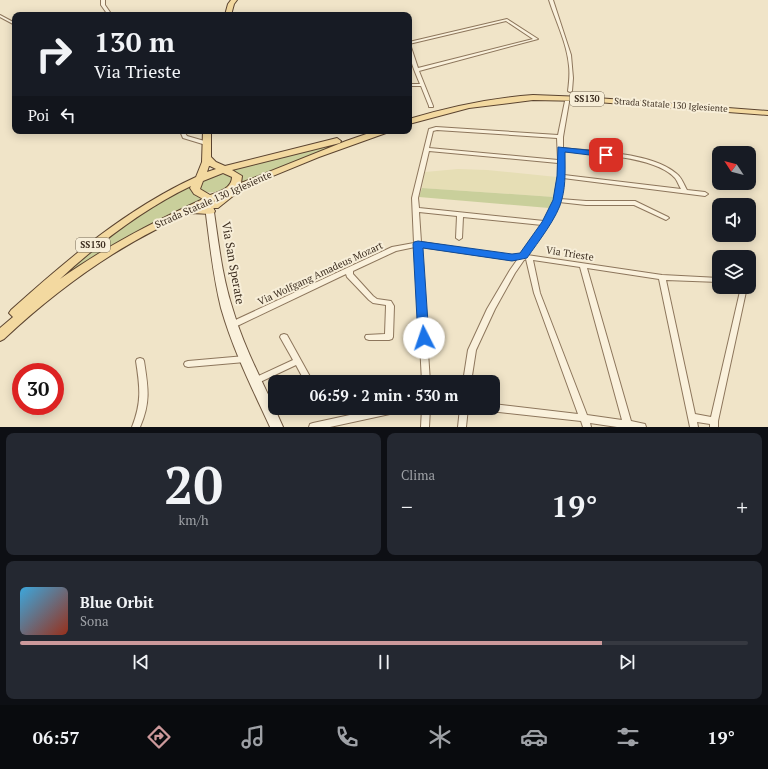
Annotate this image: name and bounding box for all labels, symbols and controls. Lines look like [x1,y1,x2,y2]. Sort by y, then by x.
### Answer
text: 130 m [94,23,175,60]
icon: right [28,28,80,80]
text: Via Trieste [94,59,181,83]
road number: SS130 [570,92,604,106]
street label: Strada Statale 130 Iglesiente [614,95,729,115]
icon: left [57,104,79,126]
text: Poi [28,105,49,125]
pin [589,138,623,172]
icon: arrive [595,144,617,166]
north arrow [712,146,756,190]
map controls [712,146,756,294]
street label: Strada Statale 130 Iglesiente [153,168,274,231]
button: sound [712,198,756,242]
street label: Via San Sperate [219,220,248,305]
road number: SS130 [76,238,110,252]
street label: Via Wolfgang Amadeus Mozart [256,239,385,308]
street label: Via Trieste [545,243,595,264]
button: layers [712,250,756,294]
position arrow [403,317,445,359]
speed limit sign: 30 [12,363,64,415]
text: 06:59 · 2 min · 530 m [310,385,458,405]
text: 20 [164,450,223,519]
text: Clima [401,466,435,484]
text: 19° [551,486,598,526]
text: − [401,492,413,521]
text: + [736,492,748,521]
text: km/h [178,511,209,529]
text: Blue Orbit [80,592,154,612]
text: Sona [80,612,108,630]
icon: previous [130,651,152,673]
icon: pause [373,651,395,673]
icon: next [616,651,638,673]
icon: directions [145,723,173,751]
icon: music [239,723,267,751]
icon: phone [333,723,361,751]
icon: climate [426,723,454,751]
icon: car [520,723,548,751]
icon: filters [614,723,642,751]
text: 06:57 [33,725,80,749]
text: 19° [707,725,735,749]

